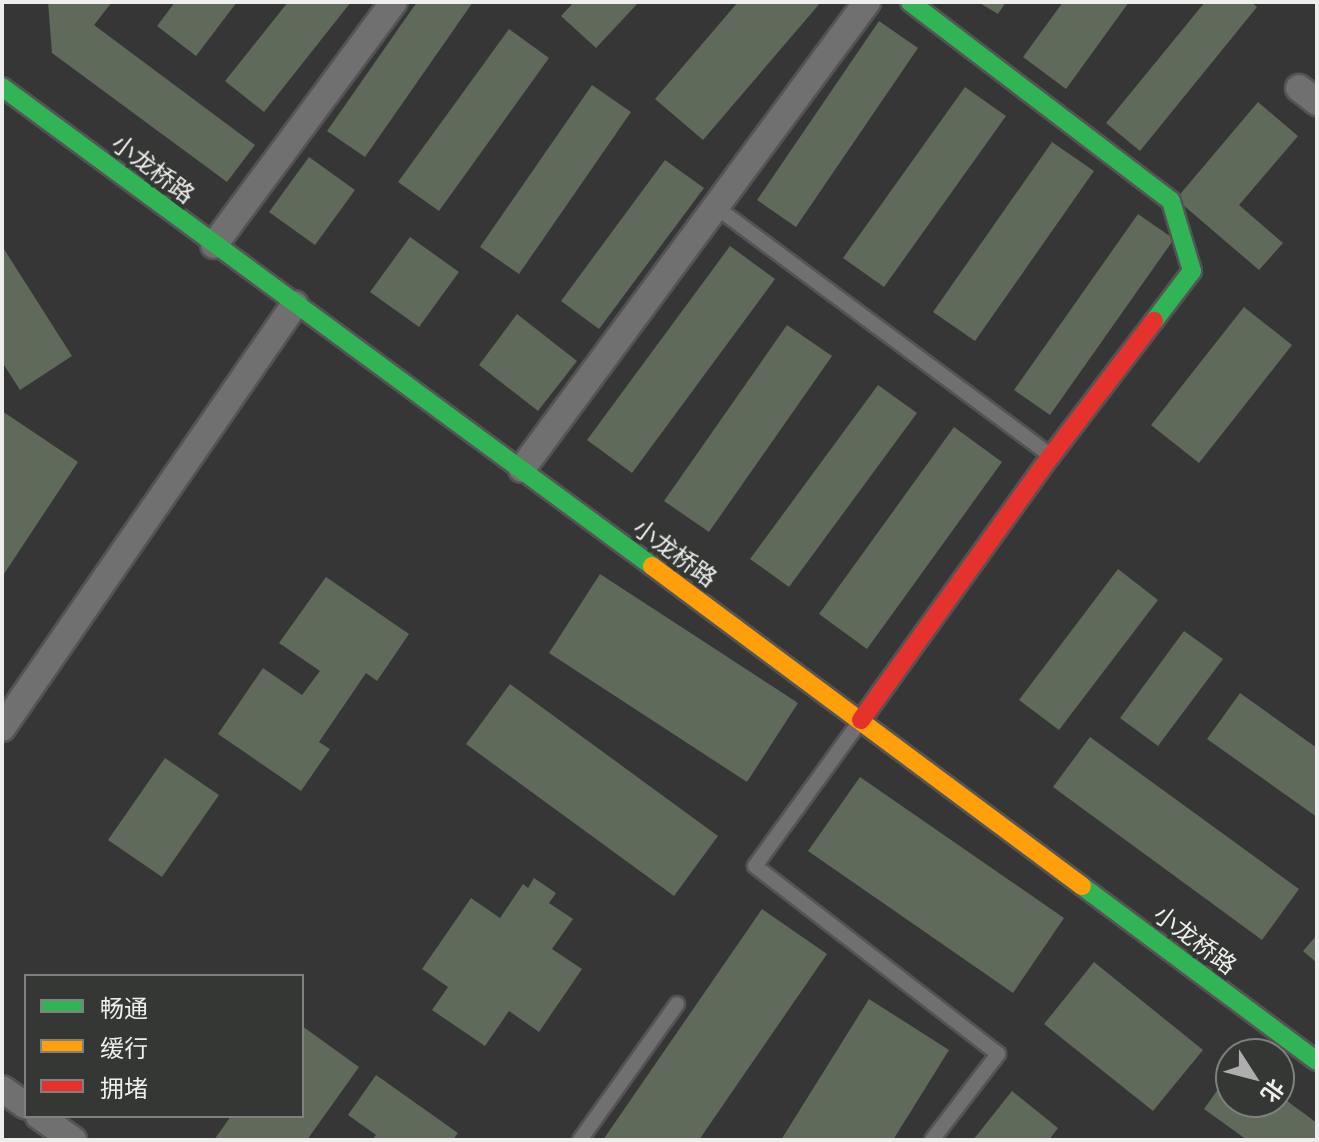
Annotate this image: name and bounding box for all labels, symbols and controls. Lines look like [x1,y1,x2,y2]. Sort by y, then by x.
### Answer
street label: 小龙桥路 [106,129,200,209]
street label: 小龙桥路 [628,513,722,593]
street label: 小龙桥路 [1148,900,1242,980]
legend [24,974,304,1118]
text: 畅通 [100,994,148,1022]
text: 缓行 [100,1034,148,1062]
north arrow [1215,1038,1295,1118]
text: 拥堵 [100,1074,148,1102]
text: 北 [1256,1074,1290,1107]

